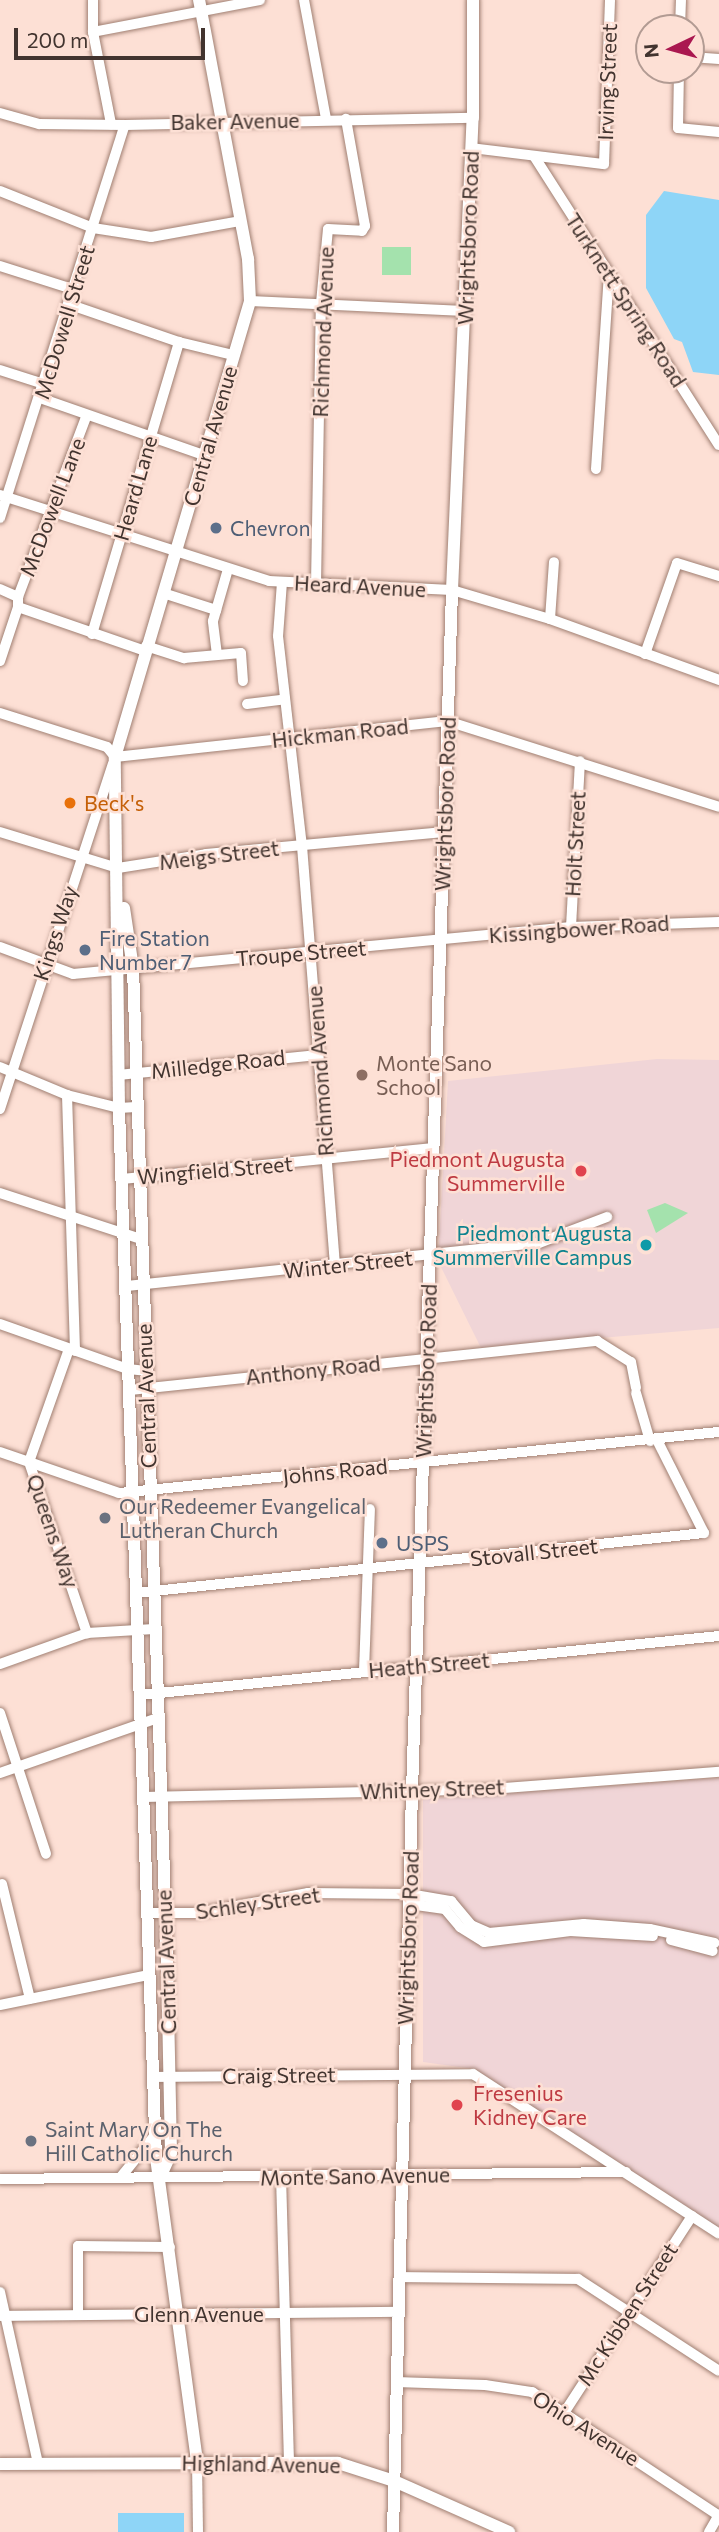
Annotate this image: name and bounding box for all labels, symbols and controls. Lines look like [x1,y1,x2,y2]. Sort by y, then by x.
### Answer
scale bar [18,14,208,58]
north arrow [635,14,705,84]
street label: Irving Street [592,23,622,141]
text: 200 m [27,27,88,52]
text: N [638,43,663,59]
street label: Baker Avenue [170,107,300,135]
street label: Wrightsboro Road [452,150,484,326]
street label: Turknett Spring Road [560,208,692,392]
street label: McDowell Street [29,242,99,402]
street label: Richmond Avenue [307,246,339,418]
street label: Central Avenue [178,363,242,509]
street label: Heard Lane [108,433,162,543]
street label: McDowell Lane [14,434,90,580]
place label: Chevron [230,515,311,541]
marker: Chevron [208,520,224,536]
street label: Heard Avenue [293,570,427,602]
street label: Hickman Road [270,713,410,753]
street label: Wrightsboro Road [429,716,461,892]
place label: Beck's [84,790,144,816]
street label: Holt Street [560,791,590,897]
marker: Beck's [62,795,78,811]
street label: Meigs Street [157,835,281,875]
street label: Kings Way [28,882,82,984]
street label: Kissingbower Road [488,910,670,948]
place label: Fire Station Number 7 [99,925,210,975]
street label: Troupe Street [235,935,367,971]
marker: Fire Station Number 7 [77,942,93,958]
street label: Richmond Avenue [301,985,339,1157]
street label: Milledge Road [150,1044,286,1084]
place label: Monte Sano School [376,1050,492,1100]
marker: Monte Sano School [354,1067,370,1083]
place label: Piedmont Augusta Summerville [389,1146,565,1196]
street label: Wingfield Street [136,1151,294,1189]
marker: Piedmont Augusta Summerville [571,1161,591,1181]
place label: Piedmont Augusta Summerville Campus [433,1220,632,1270]
marker: Piedmont Augusta Summerville Campus [638,1237,654,1253]
street label: Winter Street [282,1245,414,1283]
street label: Wrightsboro Road [410,1283,442,1459]
street label: Central Avenue [131,1323,161,1469]
street label: Anthony Road [244,1350,382,1390]
street label: Johns Road [281,1453,389,1489]
street label: Queens Way [22,1471,84,1591]
place label: Our Redeemer Evangelical Lutheran Church [119,1493,366,1543]
marker: Our Redeemer Evangelical Lutheran Church [97,1510,113,1526]
place label: USPS [396,1530,449,1556]
street label: Stovall Street [469,1533,599,1571]
marker: USPS [374,1535,390,1551]
street label: Heath Street [367,1647,491,1683]
street label: Whitney Street [359,1774,505,1804]
street label: Wrightsboro Road [392,1850,424,2026]
street label: Schley Street [194,1882,322,1924]
street label: Central Avenue [151,1889,181,2035]
street label: Craig Street [222,2061,336,2089]
place label: Fresenius Kidney Care [473,2080,587,2130]
marker: Fresenius Kidney Care [447,2095,467,2115]
place label: Saint Mary On The Hill Catholic Church [45,2116,233,2166]
marker: Saint Mary On The Hill Catholic Church [23,2133,39,2149]
street label: Monte Sano Avenue [260,2162,450,2190]
street label: Mc Kibben Street [571,2238,683,2390]
street label: Glenn Avenue [134,2301,264,2327]
street label: Ohio Avenue [528,2385,644,2471]
street label: Highland Avenue [181,2450,341,2478]

